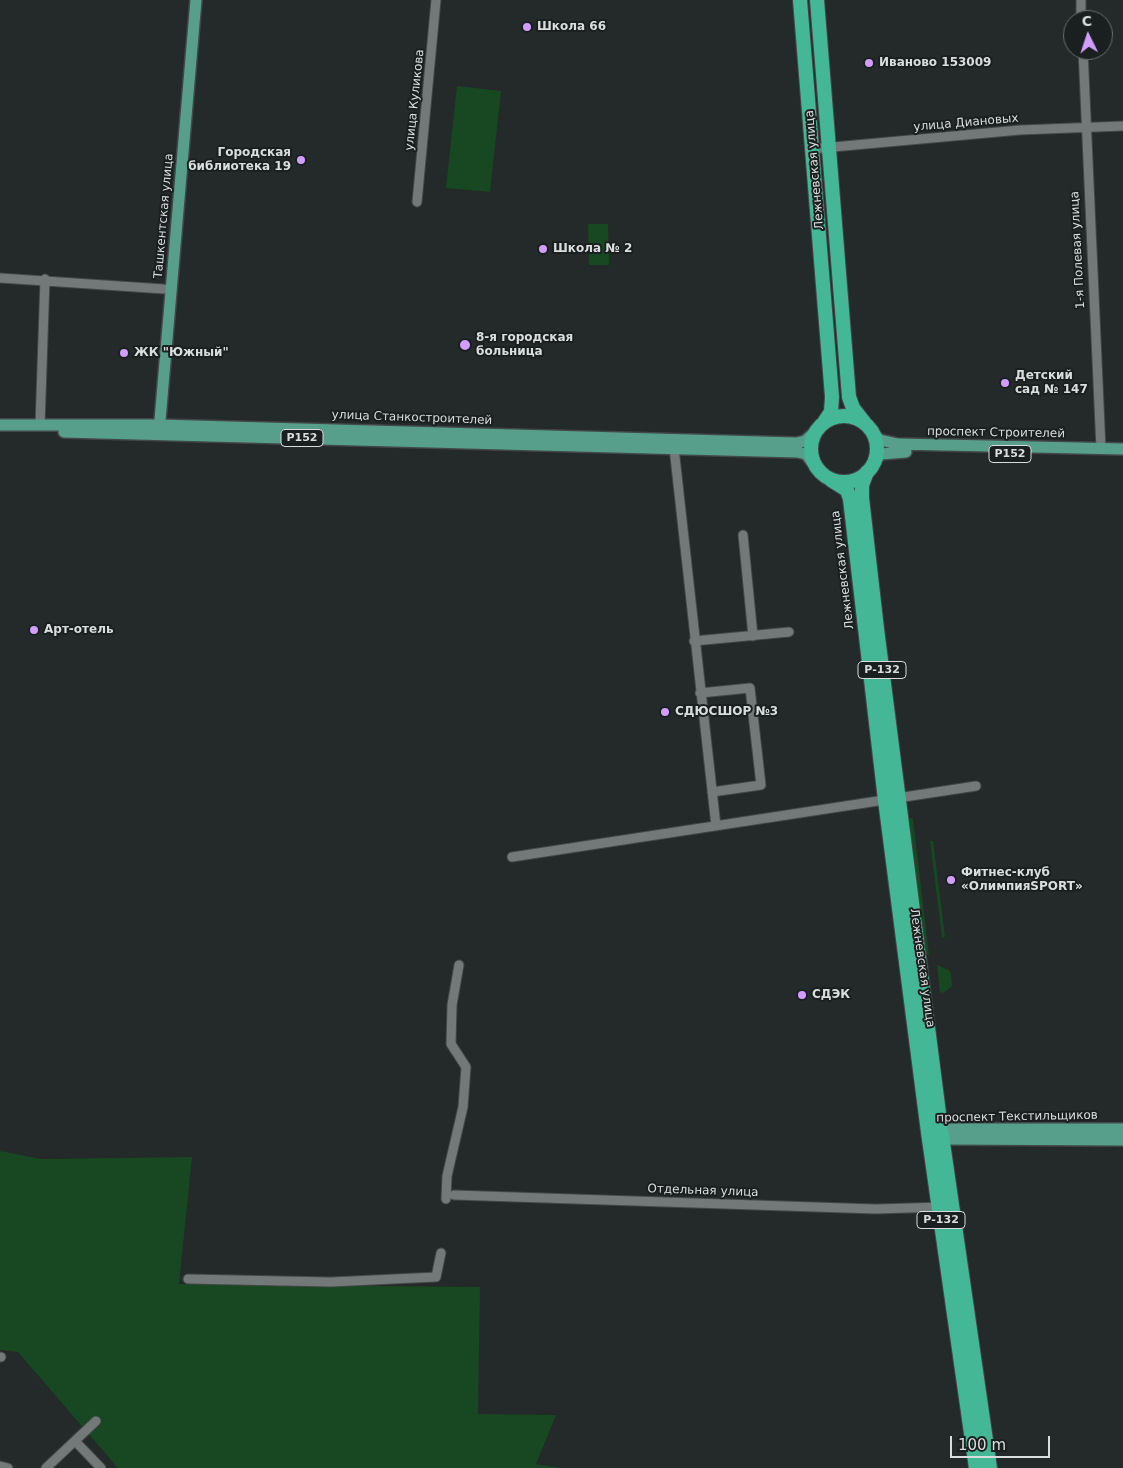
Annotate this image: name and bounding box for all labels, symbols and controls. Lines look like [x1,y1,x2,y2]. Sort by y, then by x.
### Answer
north arrow [1063,10,1113,60]
text: С [1081,13,1093,29]
place label: Школа 66 [537,20,606,34]
marker: Школа 66 [521,21,533,33]
street label: улица Куликова [403,49,427,151]
place label: Иваново 153009 [879,56,991,70]
marker: Иваново 153009 [863,57,875,69]
street label: Лежневская улица [803,110,827,230]
street label: улица Диановых [913,111,1019,135]
place label: Городская библиотека 19 [188,146,291,174]
street label: Ташкентская улица [151,153,177,279]
marker: Городская библиотека 19 [295,154,307,166]
street label: 1-я Полевая улица [1068,191,1088,309]
place label: Школа № 2 [553,242,632,256]
marker: Школа № 2 [537,243,549,255]
place label: 8-я городская больница [476,331,573,359]
marker: 8-я городская больница [458,338,472,352]
place label: ЖК "Южный" [134,346,229,360]
marker: ЖК "Южный" [118,347,130,359]
place label: Детский сад № 147 [1015,369,1088,397]
marker: Детский сад № 147 [999,377,1011,389]
street label: улица Станкостроителей [331,408,493,428]
street label: проспект Строителей [927,425,1065,441]
road number: Р152 [281,429,323,446]
road number: Р152 [989,446,1031,462]
street label: Лежневская улица [829,510,857,630]
place label: Арт-отель [44,623,114,637]
marker: Арт-отель [28,624,40,636]
road number: Р-132 [858,662,906,678]
place label: СДЮСШОР №3 [675,705,778,719]
marker: СДЮСШОР №3 [659,706,671,718]
place label: Фитнес-клуб «ОлимпияSPORT» [961,866,1083,894]
marker: Фитнес-клуб «ОлимпияSPORT» [945,874,957,886]
street label: Лежневская улица [907,908,937,1028]
place label: СДЭК [812,988,850,1002]
marker: СДЭК [796,989,808,1001]
street label: проспект Текстильщиков [936,1108,1098,1126]
street label: Отдельная улица [647,1182,759,1200]
road number: Р-132 [917,1212,965,1228]
scale bar [953,1426,1053,1458]
text: 100 m [958,1436,1006,1454]

